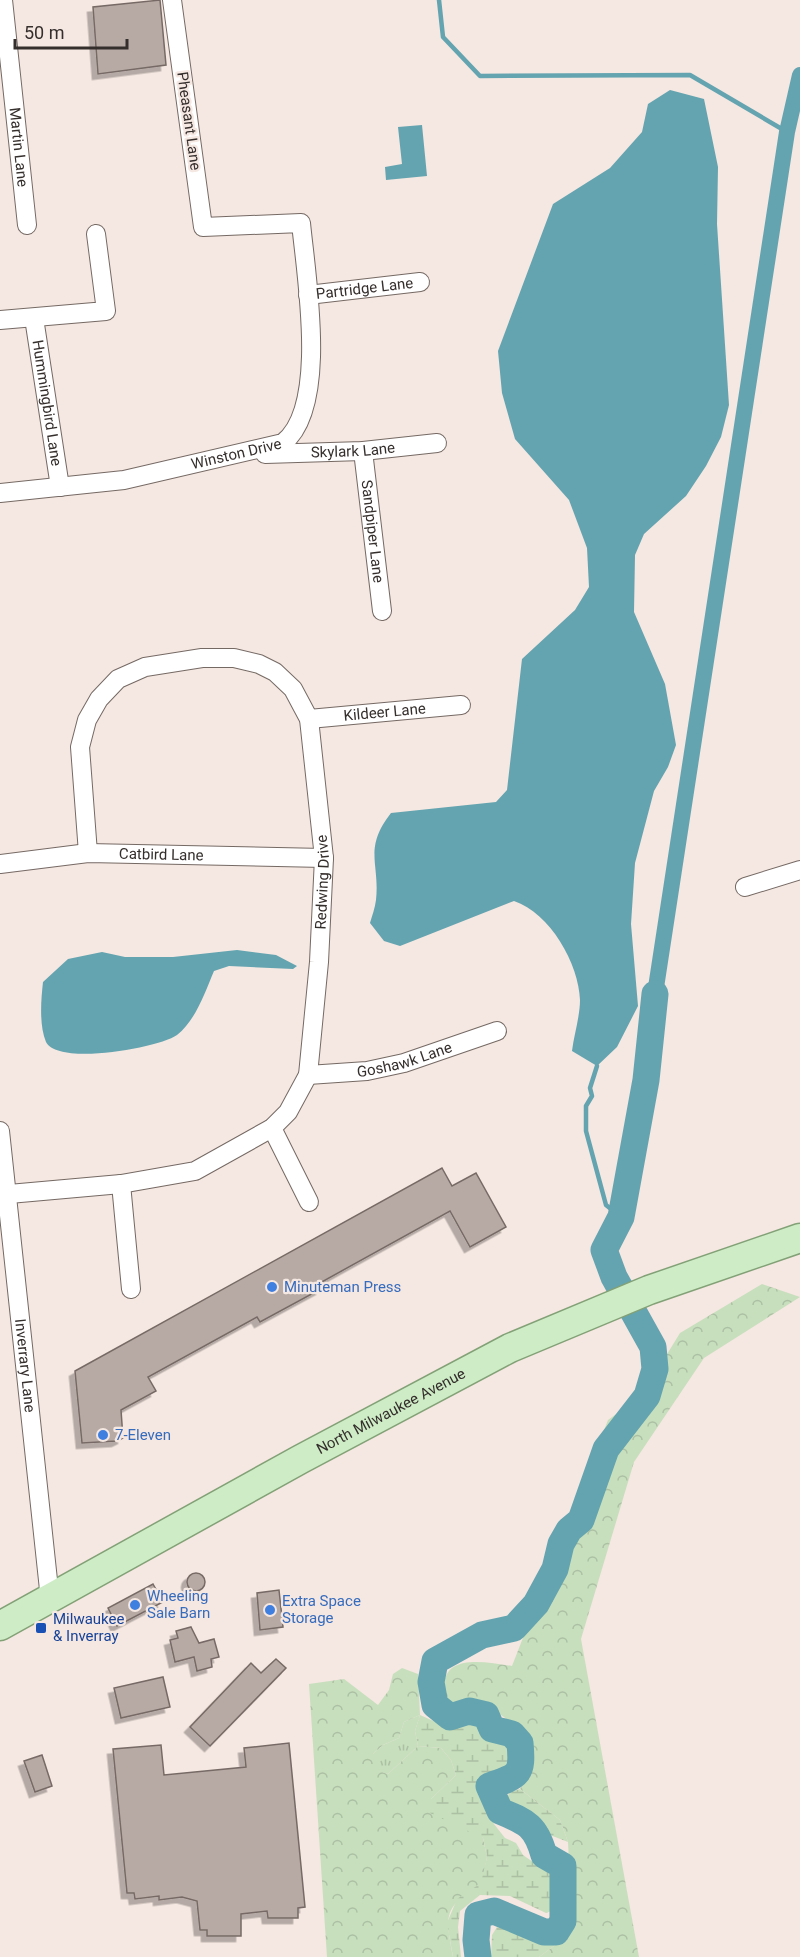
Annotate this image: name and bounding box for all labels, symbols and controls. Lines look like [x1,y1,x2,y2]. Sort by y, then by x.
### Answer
scale bar [15,12,128,50]
text: 50 m [24,22,64,43]
street label: Pheasant Lane [173,71,205,171]
street label: Martin Lane [6,106,32,188]
street label: Partridge Lane [315,274,414,303]
street label: Hummingbird Lane [28,339,66,467]
street label: Winston Drive [189,435,283,473]
street label: Skylark Lane [310,439,396,462]
street label: Sandpiper Lane [358,479,388,584]
street label: Kildeer Lane [343,699,427,725]
street label: Redwing Drive [312,834,333,930]
street label: Catbird Lane [119,845,204,864]
street label: Goshawk Lane [356,1038,454,1081]
place label: Minuteman Press [284,1278,401,1296]
marker: Minuteman Press [265,1280,279,1294]
street label: Inverrary Lane [11,1318,39,1413]
street label: North Milwaukee Avenue [313,1364,468,1458]
place label: 7-Eleven [115,1426,171,1444]
marker: 7-Eleven [96,1428,110,1442]
place label: Wheeling Sale Barn [147,1587,210,1622]
place label: Extra Space Storage [282,1592,361,1627]
marker: Wheeling Sale Barn [128,1598,142,1612]
marker: Extra Space Storage [263,1603,277,1617]
place label: Milwaukee & Inverray [53,1610,125,1645]
marker: Milwaukee & Inverray [34,1621,48,1635]

